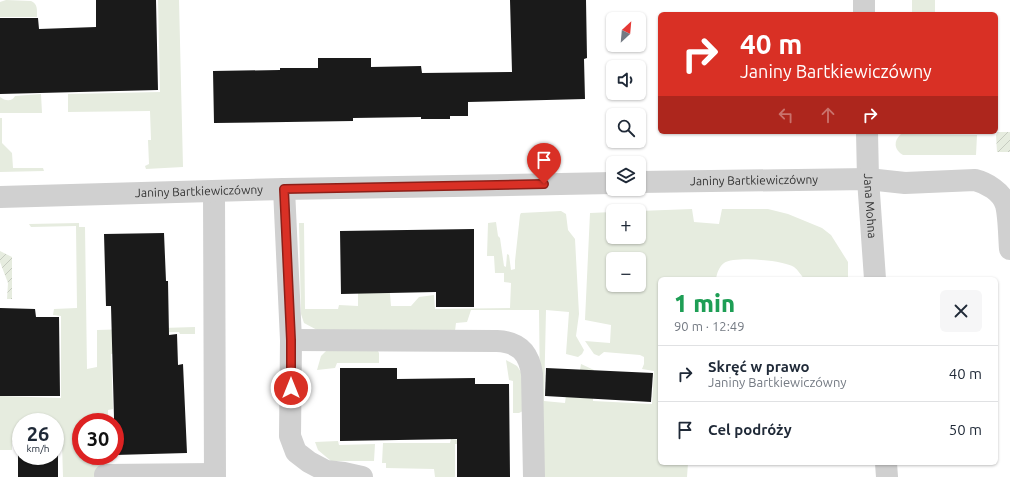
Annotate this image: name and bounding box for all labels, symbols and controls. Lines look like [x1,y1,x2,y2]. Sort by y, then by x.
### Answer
north arrow [606,12,646,52]
map controls [606,12,646,292]
icon: right [674,28,726,80]
text: 40 m [740,28,802,59]
button: sound [606,60,646,100]
text: Janiny Bartkiewiczówny [740,61,932,81]
icon: left [775,104,797,126]
icon: ahead [817,104,839,126]
icon: right [859,104,881,126]
button: search [606,108,646,148]
pin [527,143,561,184]
icon: arrive [533,149,555,171]
button: layers [606,156,646,196]
street label: Janiny Bartkiewiczówny [690,173,818,187]
street label: Jana Mohna [862,173,879,239]
street label: Janiny Bartkiewiczówny [135,183,263,199]
button: + [606,204,646,244]
button: − [606,252,646,292]
text: 1 min [674,290,735,317]
button: close [940,290,982,332]
text: 90 m · 12:49 [674,319,745,333]
text: Skręć w prawo [708,358,810,375]
icon: right [674,363,696,385]
text: 40 m [949,365,982,382]
position arrow [270,367,312,409]
text: Janiny Bartkiewiczówny [708,375,847,389]
speed limit sign: 30 [72,413,124,465]
icon: arrive [674,419,696,441]
text: Cel podróży [708,421,792,438]
text: 50 m [949,421,982,438]
text: 26 [27,422,49,445]
text: km/h [26,443,50,454]

